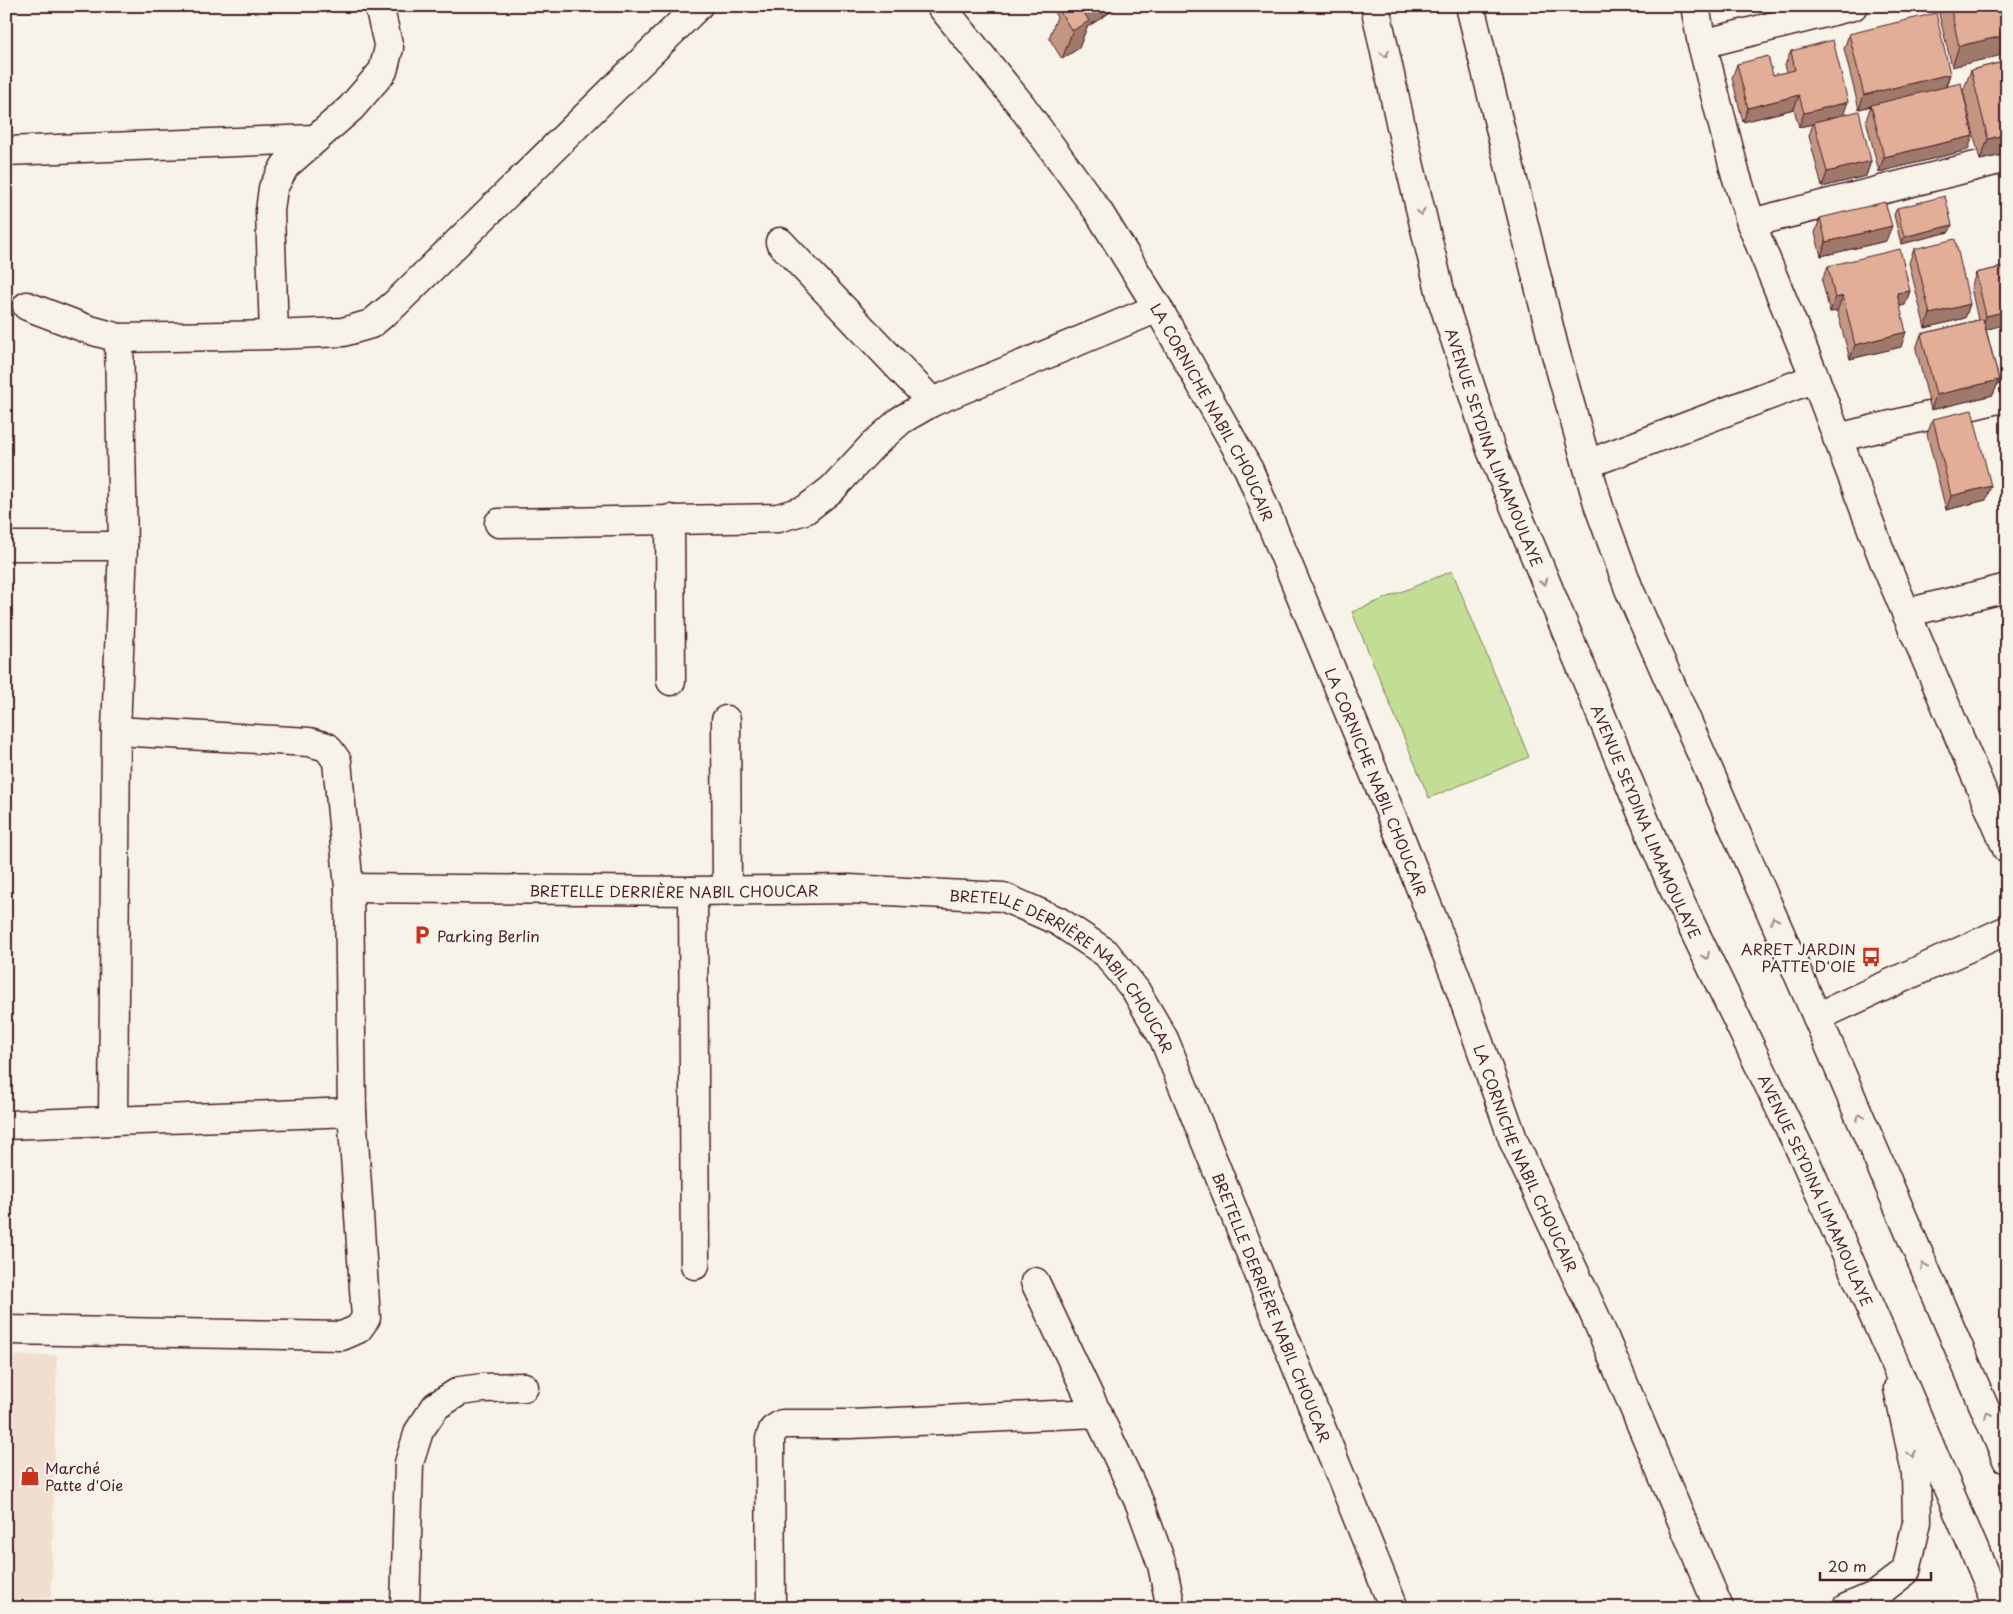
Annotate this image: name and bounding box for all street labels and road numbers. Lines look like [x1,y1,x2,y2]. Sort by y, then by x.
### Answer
street label: LA CORNICHE NABIL CHOUCAIR [1146,298,1280,524]
street label: AVENUE SEYDINA LIMAMOULAYE [1441,325,1550,570]
street label: LA CORNICHE NABIL CHOUCAIR [1320,664,1434,899]
street label: AVENUE SEYDINA LIMAMOULAYE [1586,701,1708,942]
street label: BRETELLE DERRIÈRE NABIL CHOUCAR [529,878,819,903]
street label: BRETELLE DERRIÈRE NABIL CHOUCAR [949,883,1180,1056]
street label: LA CORNICHE NABIL CHOUCAIR [1469,1041,1584,1275]
street label: AVENUE SEYDINA LIMAMOULAYE [1754,1070,1879,1310]
street label: BRETELLE DERRIÈRE NABIL CHOUCAR [1207,1169,1337,1446]

